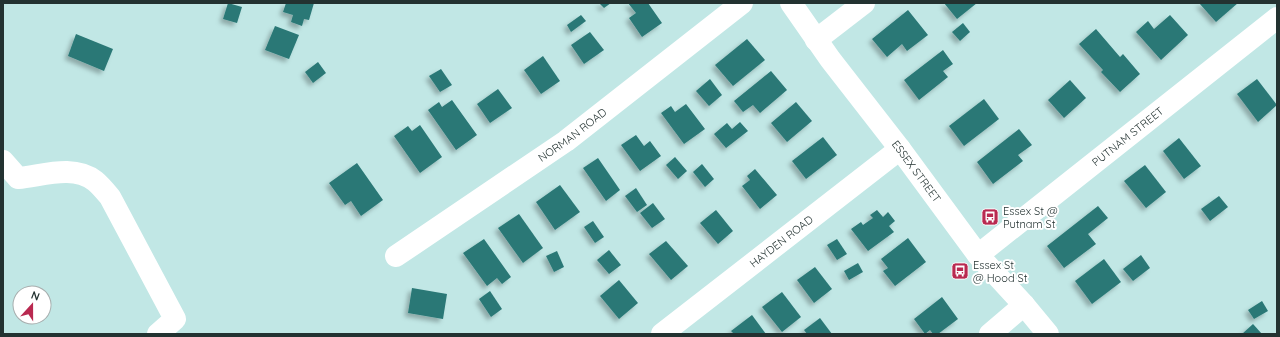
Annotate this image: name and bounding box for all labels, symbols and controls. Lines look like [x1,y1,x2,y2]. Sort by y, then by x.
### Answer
street label: PUTNAM STREET [1089,103,1167,169]
street label: NORMAN ROAD [535,105,609,165]
street label: ESSEX STREET [889,137,944,206]
place label: Essex St @ Putnam St [1003,204,1058,231]
bus stop icon: Essex St @ Putnam St [980,207,1000,227]
street label: HAYDEN ROAD [747,212,816,270]
place label: Essex St @ Hood St [973,258,1028,285]
bus stop icon: Essex St @ Hood St [950,261,970,281]
north arrow [12,285,52,325]
text: N [29,288,42,304]

